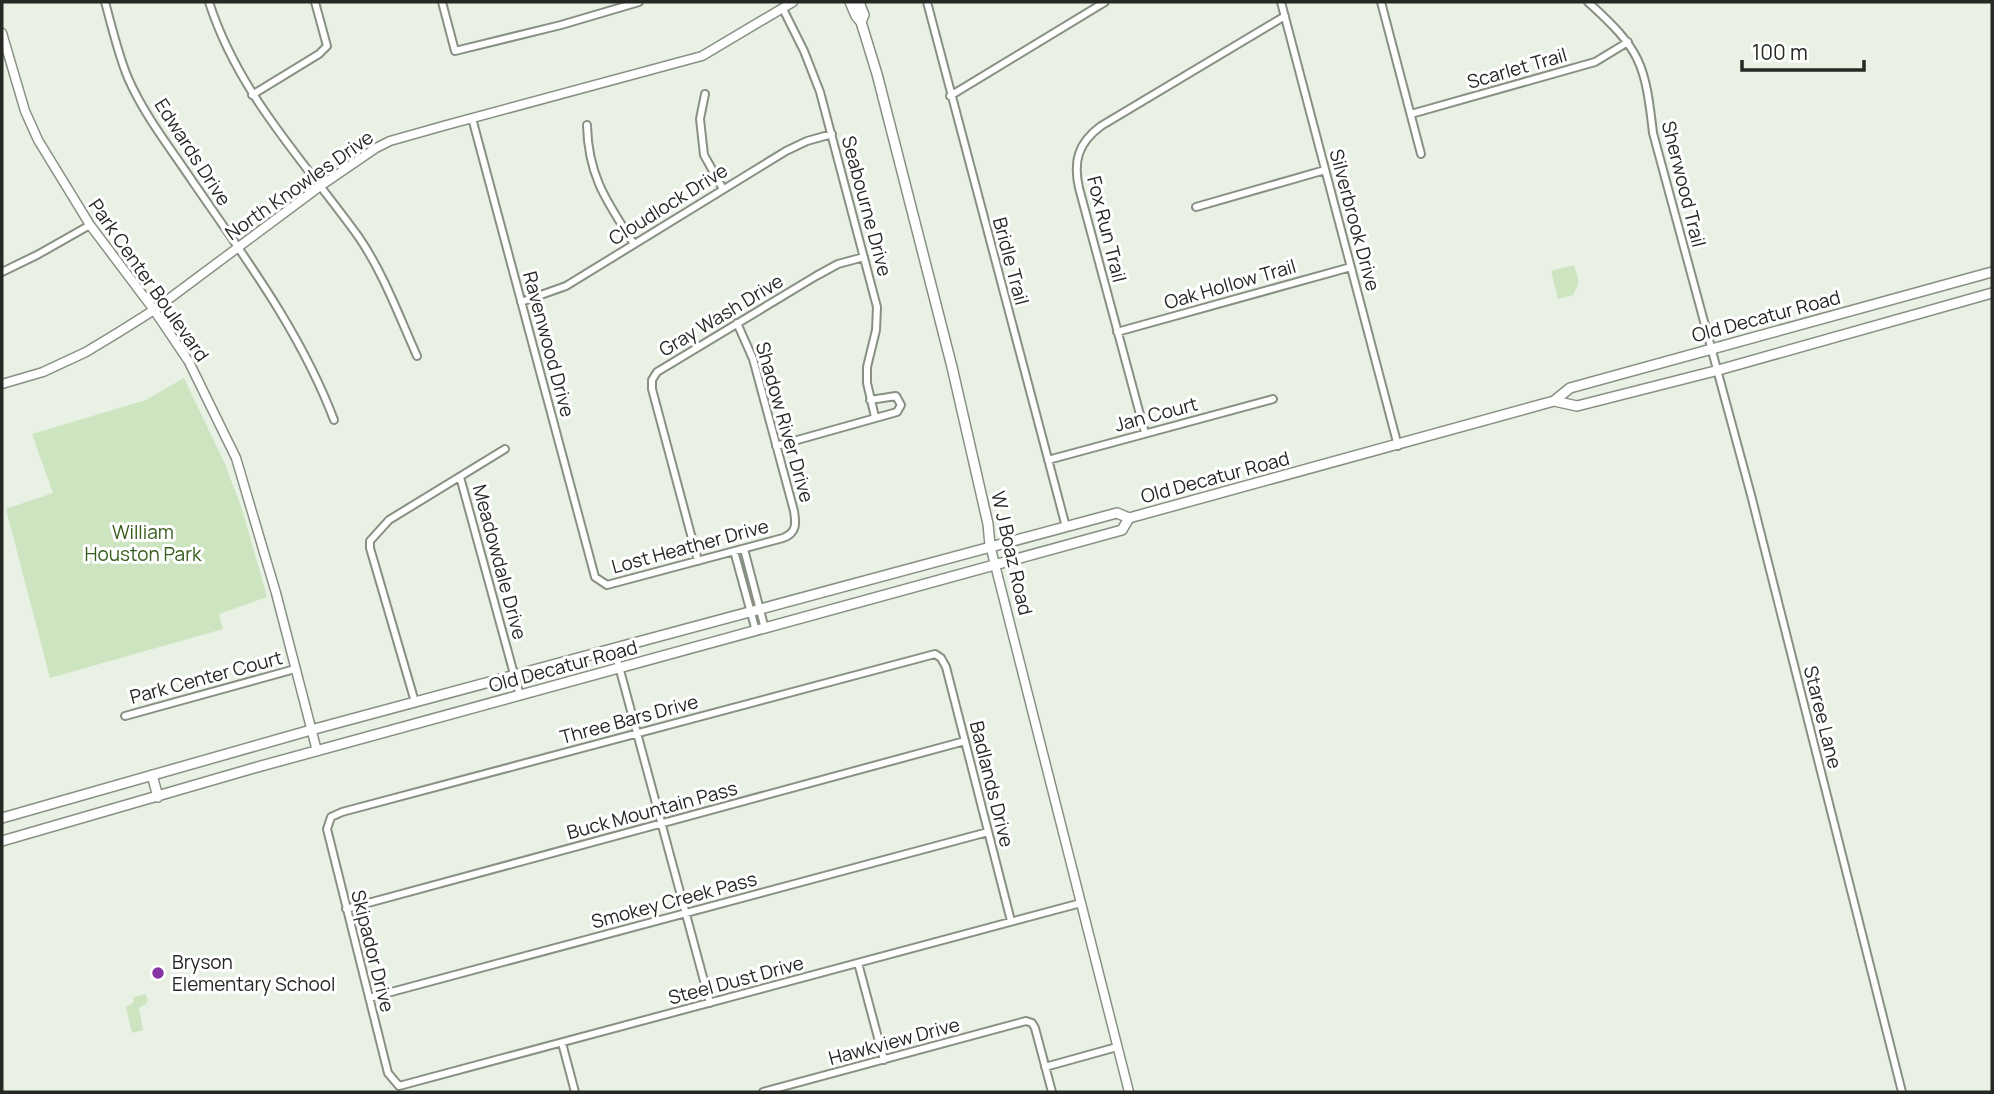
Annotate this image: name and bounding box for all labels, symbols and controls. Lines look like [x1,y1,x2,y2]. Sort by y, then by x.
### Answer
scale bar [1742,28,1864,72]
text: 100 m [1752,38,1808,66]
street label: Scarlet Trail [1464,41,1570,95]
street label: Edwards Drive [149,93,237,211]
street label: Sherwood Trail [1656,118,1712,250]
street label: North Knowles Drive [220,124,378,246]
street label: Seabourne Drive [836,133,898,279]
street label: Silverbrook Drive [1324,146,1386,294]
street label: Cloudlock Drive [604,157,732,251]
street label: Fox Run Trail [1081,173,1133,285]
street label: Park Center Boulevard [83,193,215,367]
street label: Bridle Trail [987,214,1035,308]
street label: Oak Hollow Trail [1161,253,1299,315]
street label: Ravenwood Drive [517,268,581,420]
street label: Gray Wash Drive [654,268,788,362]
street label: Old Decatur Road [1689,284,1843,348]
street label: Shadow River Drive [750,339,820,505]
street label: Jan Court [1112,390,1200,438]
street label: Old Decatur Road [1138,445,1292,509]
street label: Meadowdale Drive [467,482,533,642]
street label: W J Boaz Road [985,488,1039,618]
street label: Lost Heather Drive [609,513,771,579]
park label: William Houston Park [85,519,202,567]
street label: Old Decatur Road [486,634,640,698]
street label: Park Center Court [127,644,285,710]
street label: Staree Lane [1798,663,1848,771]
street label: Three Bars Drive [557,688,701,750]
street label: Badlands Drive [964,718,1020,850]
street label: Buck Mountain Pass [564,775,740,845]
street label: Smokey Creek Pass [588,865,760,935]
street label: Skipador Drive [345,887,401,1015]
place label: Bryson Elementary School [172,949,335,997]
street label: Steel Dust Drive [665,949,807,1011]
marker: Bryson Elementary School [150,965,166,981]
street label: Hawkview Drive [826,1011,962,1071]

